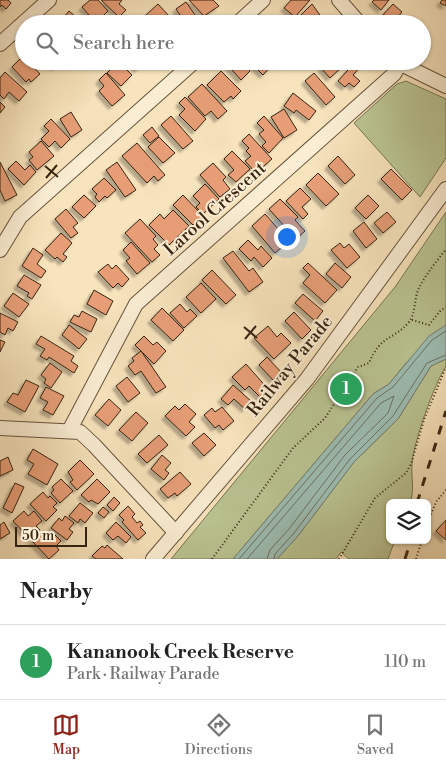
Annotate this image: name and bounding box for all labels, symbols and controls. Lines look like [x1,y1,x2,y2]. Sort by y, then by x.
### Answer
search box [15,15,431,70]
icon: search [33,29,61,57]
text: Search here [73,31,174,55]
street label: Larool Crescent [159,157,272,261]
your location [274,224,300,250]
street label: Railway Parade [242,311,338,421]
pin: 1 [330,370,362,408]
map controls [386,499,431,544]
button: layers [386,499,431,544]
scale bar [15,524,88,547]
text: 50 m [22,527,54,545]
text: Nearby [20,579,93,605]
text: Kananook Creek Reserve [67,640,294,664]
text: 1 [32,652,40,672]
text: 110 m [384,652,426,672]
text: Park · Railway Parade [67,664,220,684]
tab: Map [52,711,80,759]
tab: Directions [185,711,252,759]
tab: Saved [357,711,394,759]

